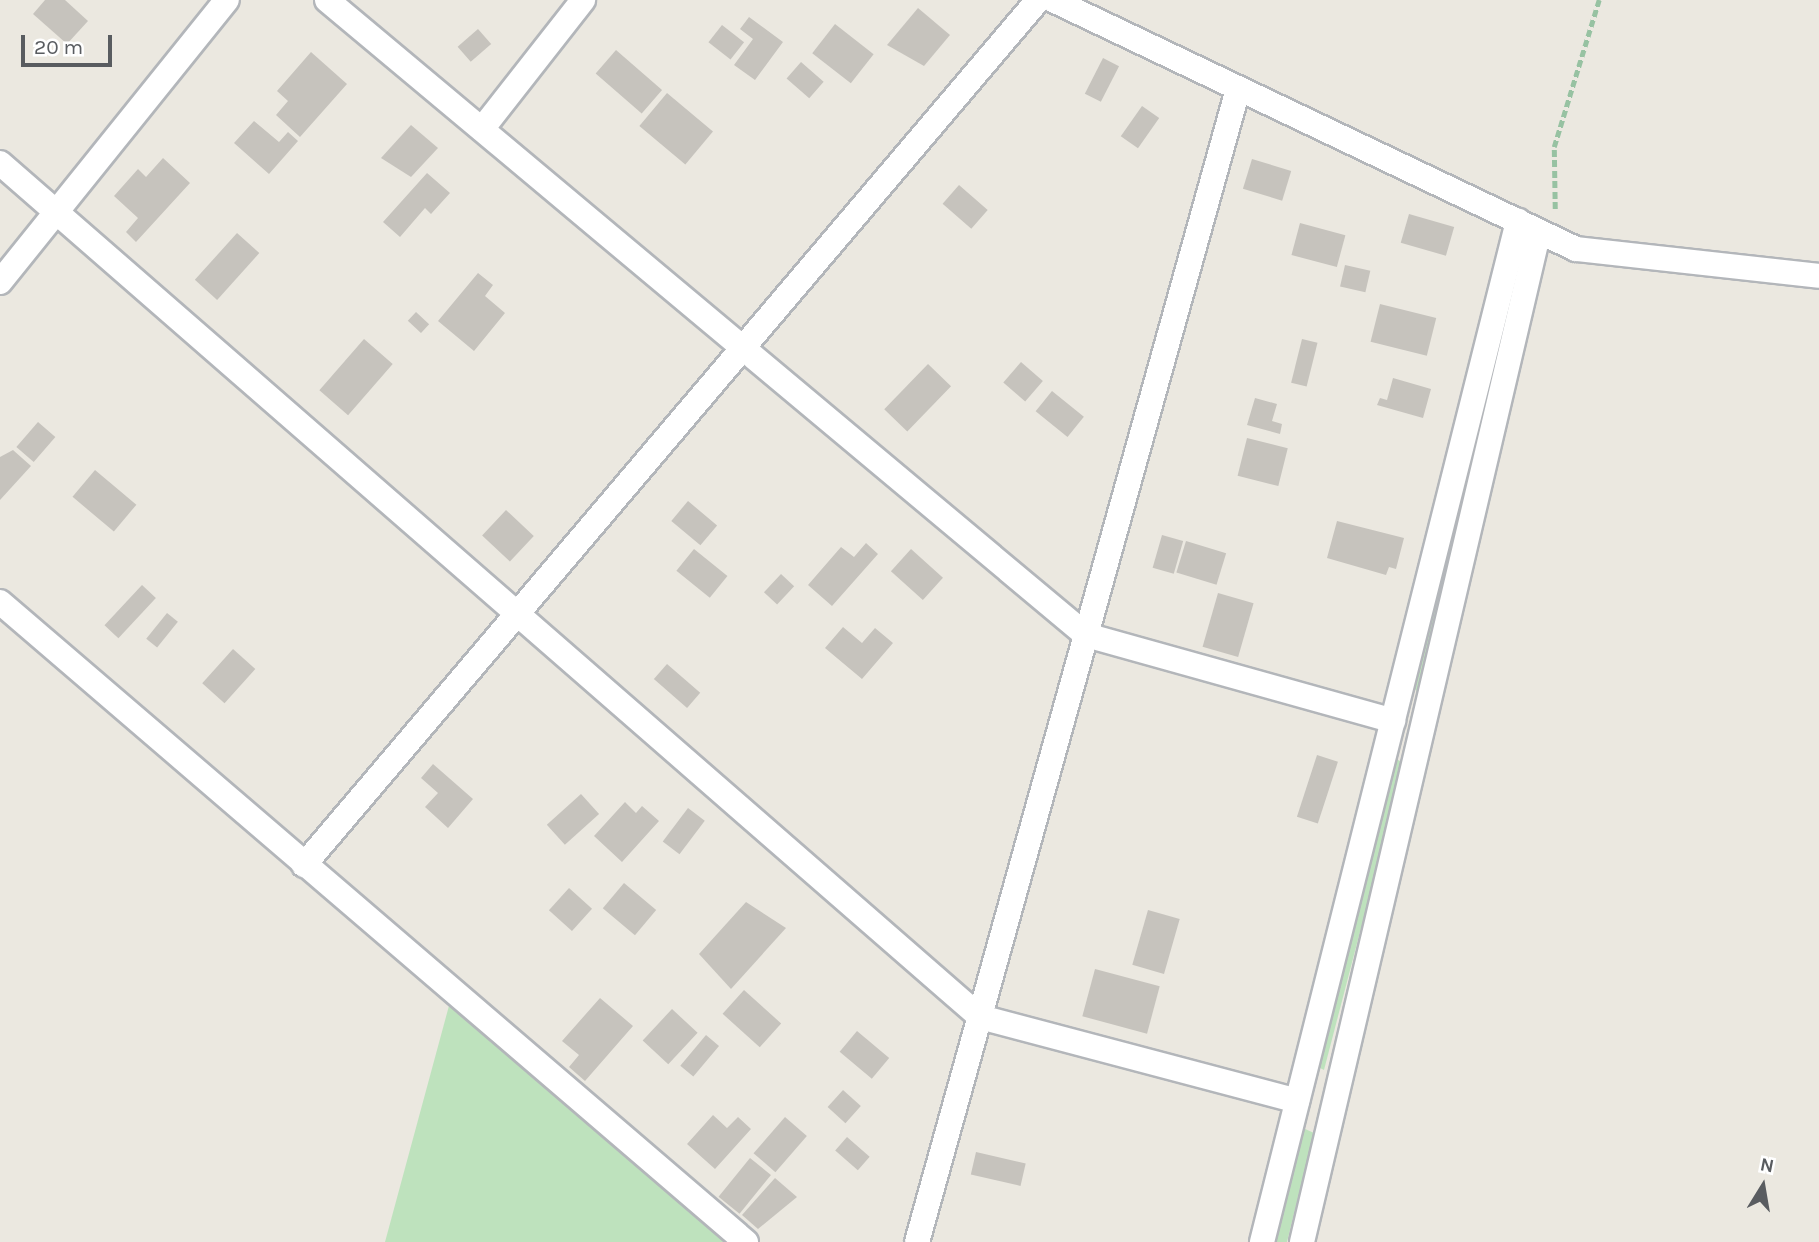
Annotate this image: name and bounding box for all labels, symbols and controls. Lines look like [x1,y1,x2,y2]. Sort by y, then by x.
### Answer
scale bar [24,21,116,65]
text: 20 m [34,35,83,59]
north arrow [1728,1151,1798,1221]
text: N [1758,1153,1776,1177]

